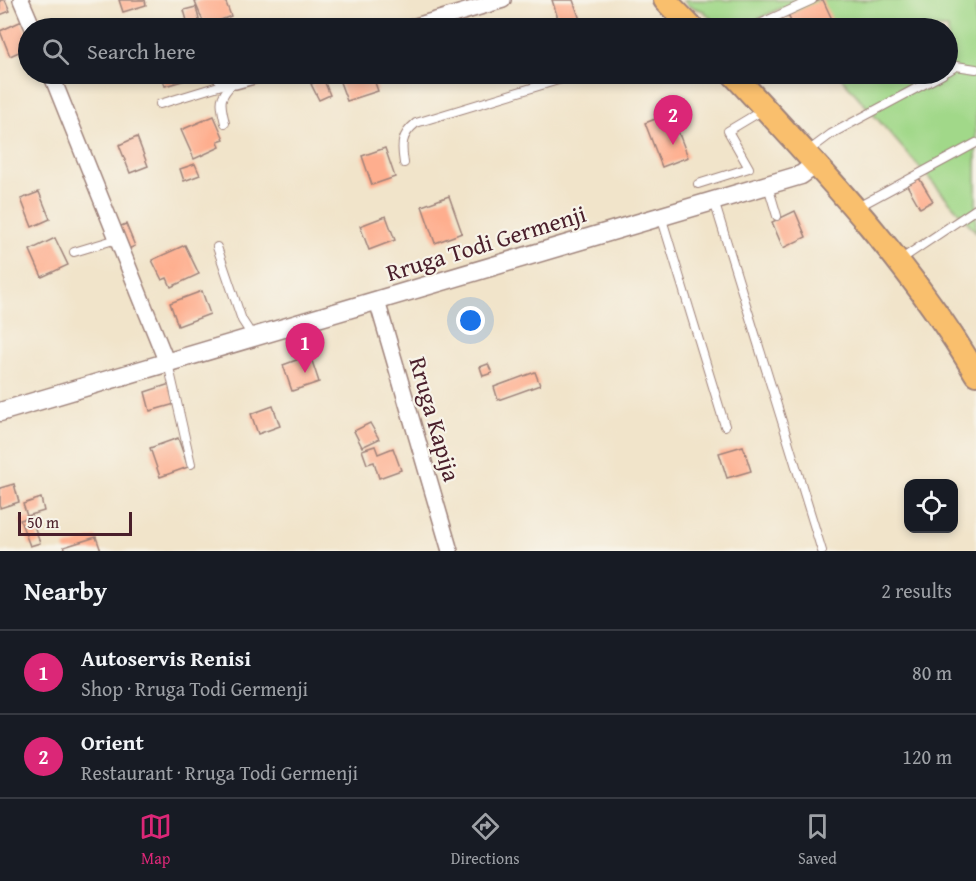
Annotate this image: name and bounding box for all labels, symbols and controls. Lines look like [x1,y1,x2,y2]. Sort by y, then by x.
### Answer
search box [18,18,958,84]
icon: search [39,35,72,68]
text: Search here [87,35,196,67]
pin: 2 [654,96,692,145]
street label: Rruga Todi Germenji [382,196,591,290]
your location [456,306,485,335]
pin: 1 [286,324,324,373]
street label: Rruga Kapija [400,353,470,486]
map controls [904,479,958,533]
button: locate [904,479,958,533]
scale bar [18,509,132,536]
text: 50 m [27,510,59,534]
text: Nearby [24,571,107,610]
text: 2 results [881,576,952,605]
text: Autoservis Renisi [81,642,251,674]
text: 1 [38,658,49,687]
text: 80 m [912,658,952,687]
text: Shop · Rruga Todi Germenji [81,674,308,703]
text: Orient [81,726,144,758]
text: 2 [38,742,49,771]
text: 120 m [902,742,952,771]
text: Restaurant · Rruga Todi Germenji [81,758,358,787]
tab: Map [139,810,172,870]
tab: Directions [451,810,520,870]
tab: Saved [798,810,837,870]

